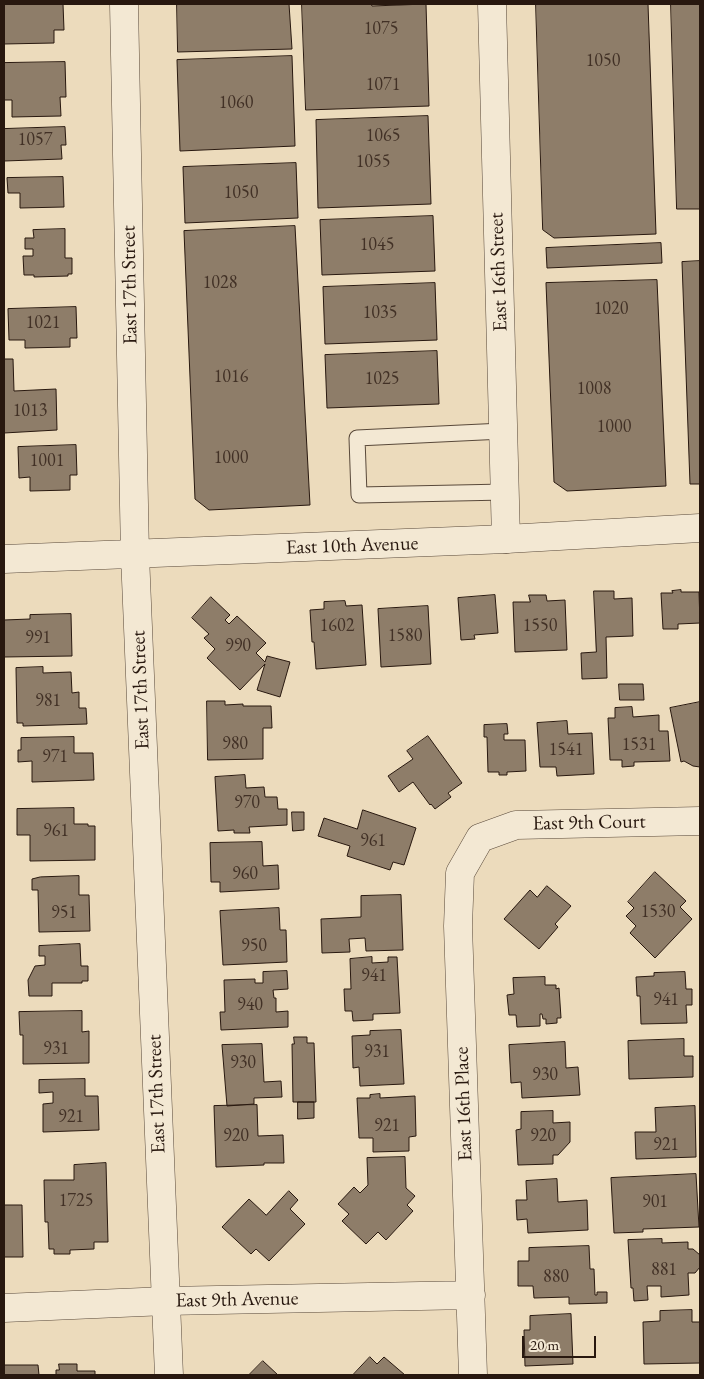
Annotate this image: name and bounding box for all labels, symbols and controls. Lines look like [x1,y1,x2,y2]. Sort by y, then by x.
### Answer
house number: 1075 [364,18,398,40]
house number: 1050 [586,50,620,72]
house number: 1071 [366,74,400,96]
house number: 1060 [219,92,253,114]
house number: 1065 [366,125,400,147]
house number: 1057 [18,129,52,151]
house number: 1055 [356,151,390,173]
house number: 1050 [224,182,258,204]
street label: East 16th Street [485,212,513,332]
street label: East 17th Street [117,225,143,345]
house number: 1045 [360,234,394,256]
house number: 1028 [203,272,237,294]
house number: 1020 [594,298,628,320]
house number: 1035 [363,302,397,324]
house number: 1021 [26,312,60,334]
house number: 1016 [214,366,248,388]
house number: 1025 [365,368,399,390]
house number: 1008 [577,378,611,400]
house number: 1013 [13,400,47,422]
house number: 1000 [597,416,631,438]
house number: 1000 [214,447,248,469]
house number: 1001 [30,450,64,472]
street label: East 10th Avenue [285,532,419,560]
house number: 1602 [320,615,354,637]
house number: 1550 [523,615,557,637]
house number: 1580 [388,625,422,647]
house number: 991 [25,627,51,649]
street label: East 17th Street [127,630,155,750]
house number: 990 [225,635,251,657]
house number: 981 [35,690,61,712]
house number: 980 [222,733,248,755]
house number: 1531 [622,734,656,756]
house number: 1541 [549,739,583,761]
house number: 971 [42,746,68,768]
house number: 970 [234,792,260,814]
street label: East 9th Court [532,810,646,836]
house number: 961 [43,820,69,842]
house number: 961 [360,830,386,852]
house number: 960 [232,863,258,885]
house number: 1530 [641,901,675,923]
house number: 951 [51,902,77,924]
house number: 950 [241,935,267,957]
house number: 941 [361,965,387,987]
house number: 941 [653,989,679,1011]
house number: 940 [237,994,263,1016]
street label: East 17th Street [143,1034,171,1154]
house number: 931 [43,1038,69,1060]
house number: 931 [364,1041,390,1063]
street label: East 16th Place [450,1046,478,1162]
house number: 930 [230,1052,256,1074]
house number: 930 [532,1064,558,1086]
house number: 921 [58,1106,84,1128]
house number: 921 [374,1115,400,1137]
house number: 920 [223,1125,249,1147]
house number: 920 [530,1125,556,1147]
house number: 921 [653,1134,679,1156]
house number: 1725 [59,1190,93,1212]
house number: 901 [642,1191,668,1213]
house number: 881 [651,1259,677,1281]
house number: 880 [543,1266,569,1288]
street label: East 9th Avenue [175,1287,299,1313]
scale bar [524,1326,598,1358]
text: 20 m [530,1335,559,1354]

